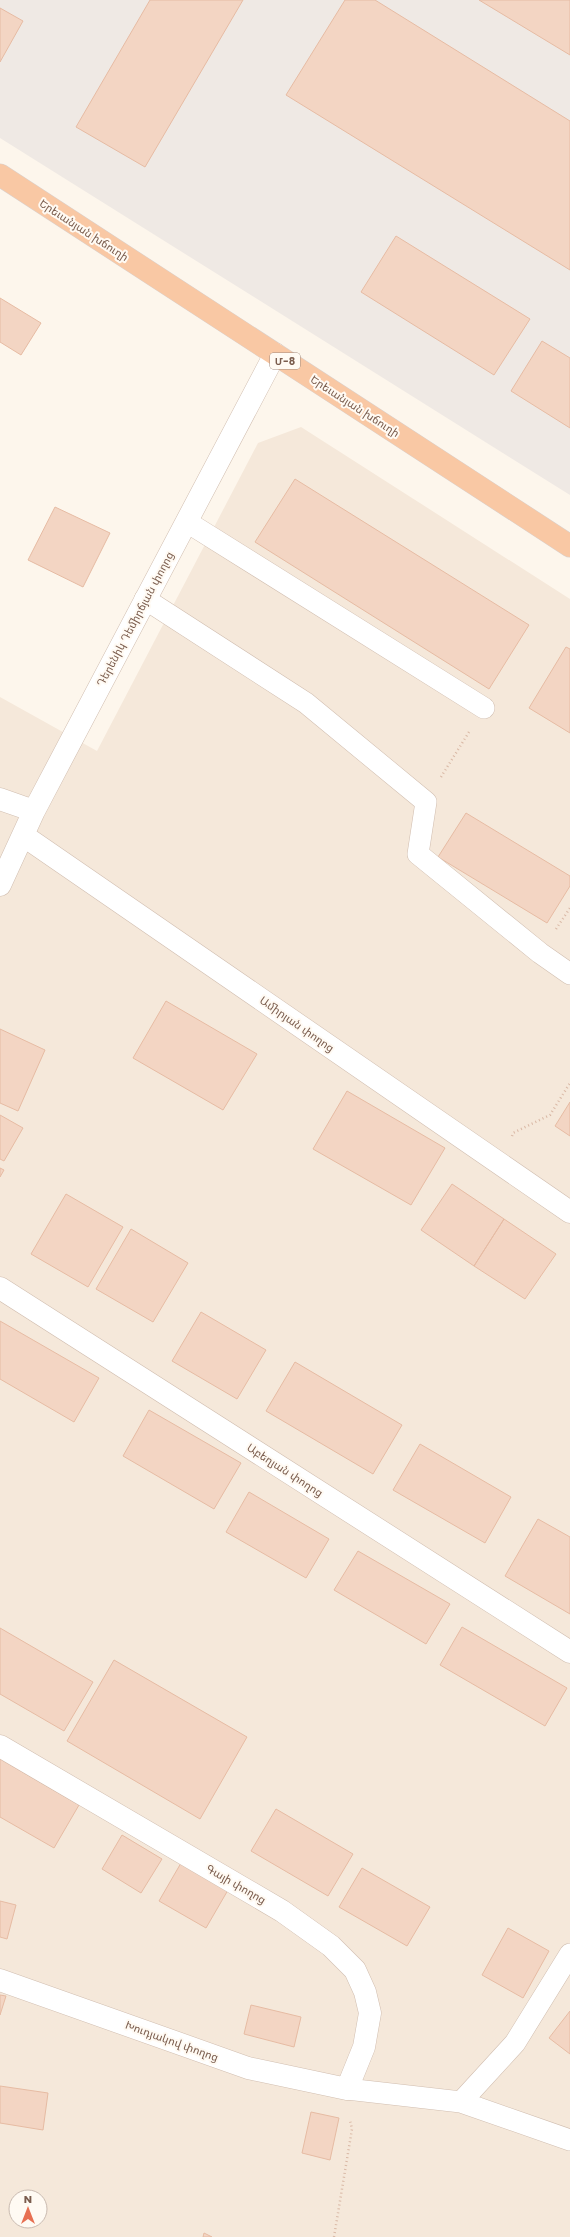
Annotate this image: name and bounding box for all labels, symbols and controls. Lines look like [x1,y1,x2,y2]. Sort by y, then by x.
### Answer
street label: Երեւանյան խճուղի [36,195,132,265]
road number: Մ-8 [270,353,300,369]
street label: Երեւանյան խճուղի [307,371,403,441]
street label: Դերենիկ Դեմիրճյան փողոց [93,549,177,689]
street label: Ամիրյան փողոց [256,992,338,1056]
street label: Աբեղյան փողոց [244,1439,326,1501]
street label: Գայի փողոց [203,1860,269,1908]
street label: Խուդյակով փողոց [123,2017,221,2065]
north arrow [8,2189,48,2229]
text: N [24,2191,32,2207]

